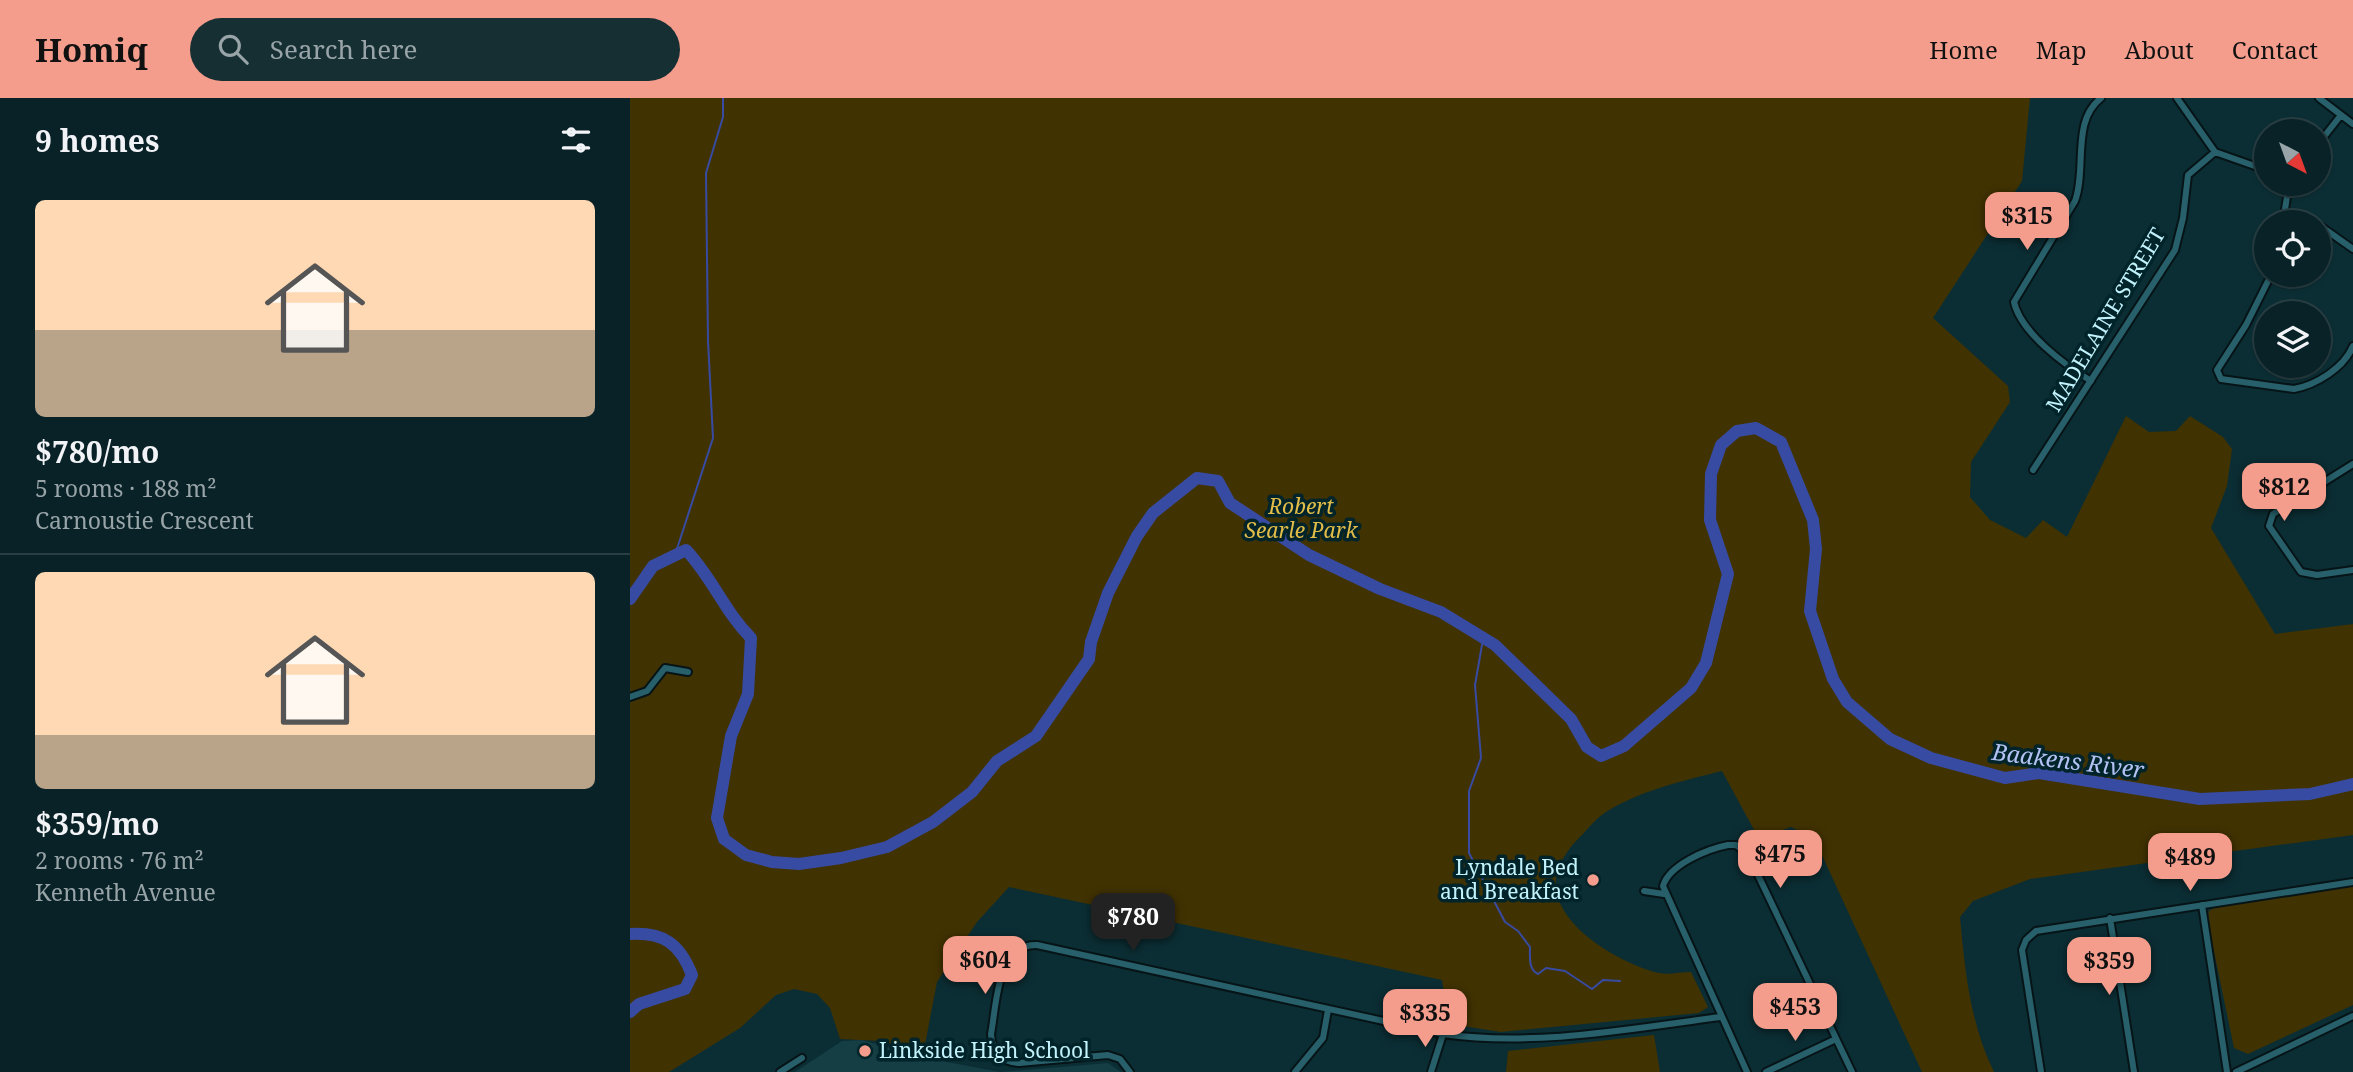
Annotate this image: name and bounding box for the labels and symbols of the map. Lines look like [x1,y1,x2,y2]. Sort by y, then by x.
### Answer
north arrow [2254,119,2331,196]
pin: $315 [1986,192,2068,252]
street label: MADELAINE STREET [2039,222,2171,417]
pin: $812 [2243,464,2325,523]
park label: Robert Searle Park [1245,492,1359,544]
water label: Baakens River [1989,735,2146,785]
pin: $475 [1739,830,1821,890]
pin: $489 [2149,834,2231,893]
place label: Lyndale Bed and Breakfast [1440,853,1579,905]
marker: Lyndale Bed and Breakfast [1585,872,1601,888]
pin: $780 [1092,894,1174,953]
pin: $604 [944,936,1026,996]
pin: $359 [2068,937,2150,997]
pin: $453 [1754,984,1836,1043]
pin: $335 [1384,990,1466,1049]
place label: Linkside High School [879,1036,1090,1064]
marker: Linkside High School [857,1043,873,1059]

